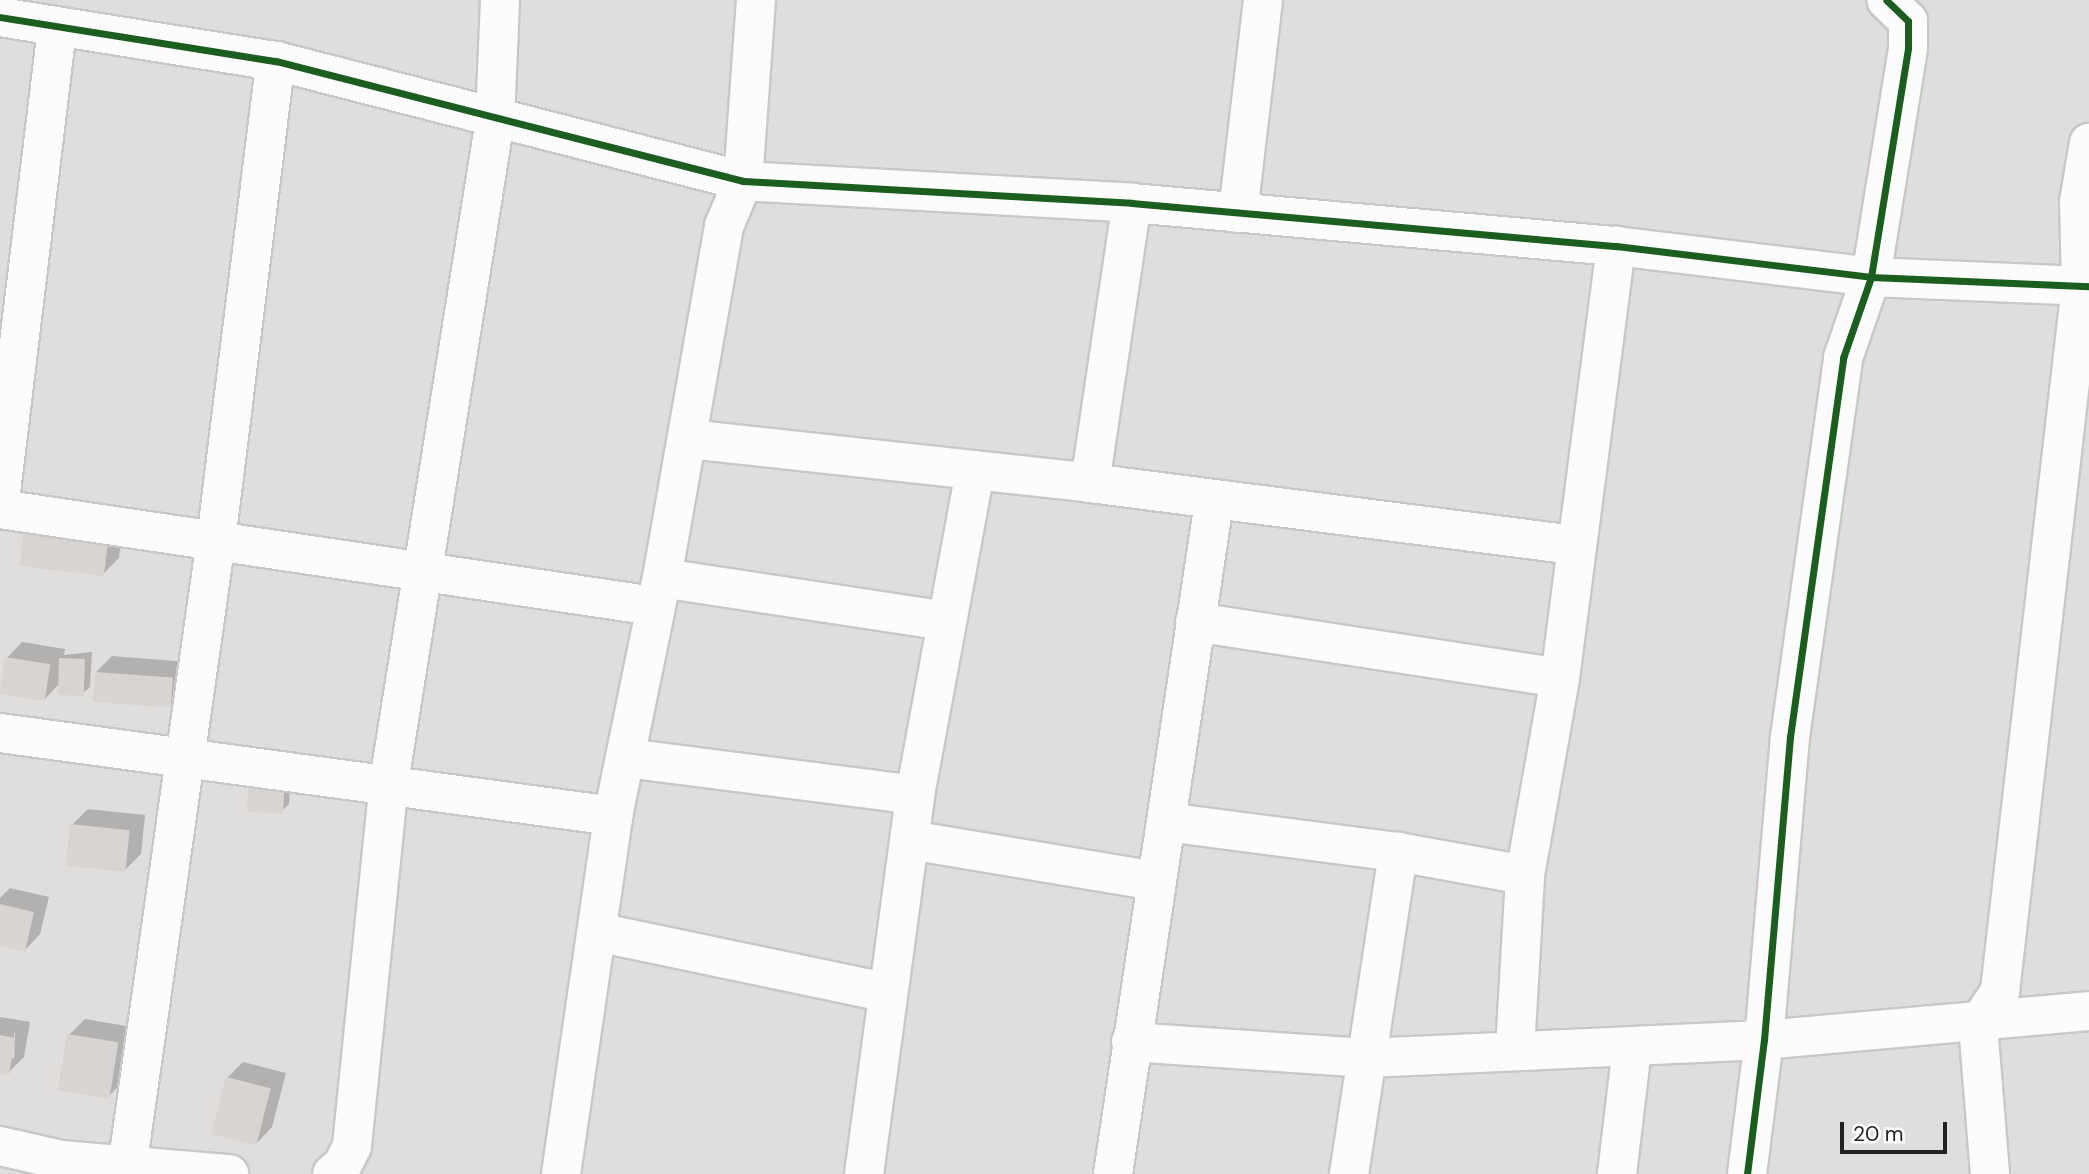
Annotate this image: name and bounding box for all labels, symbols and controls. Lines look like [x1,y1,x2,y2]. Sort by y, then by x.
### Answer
scale bar [1844,1108,1951,1152]
text: 20 m [1853,1120,1904,1148]

